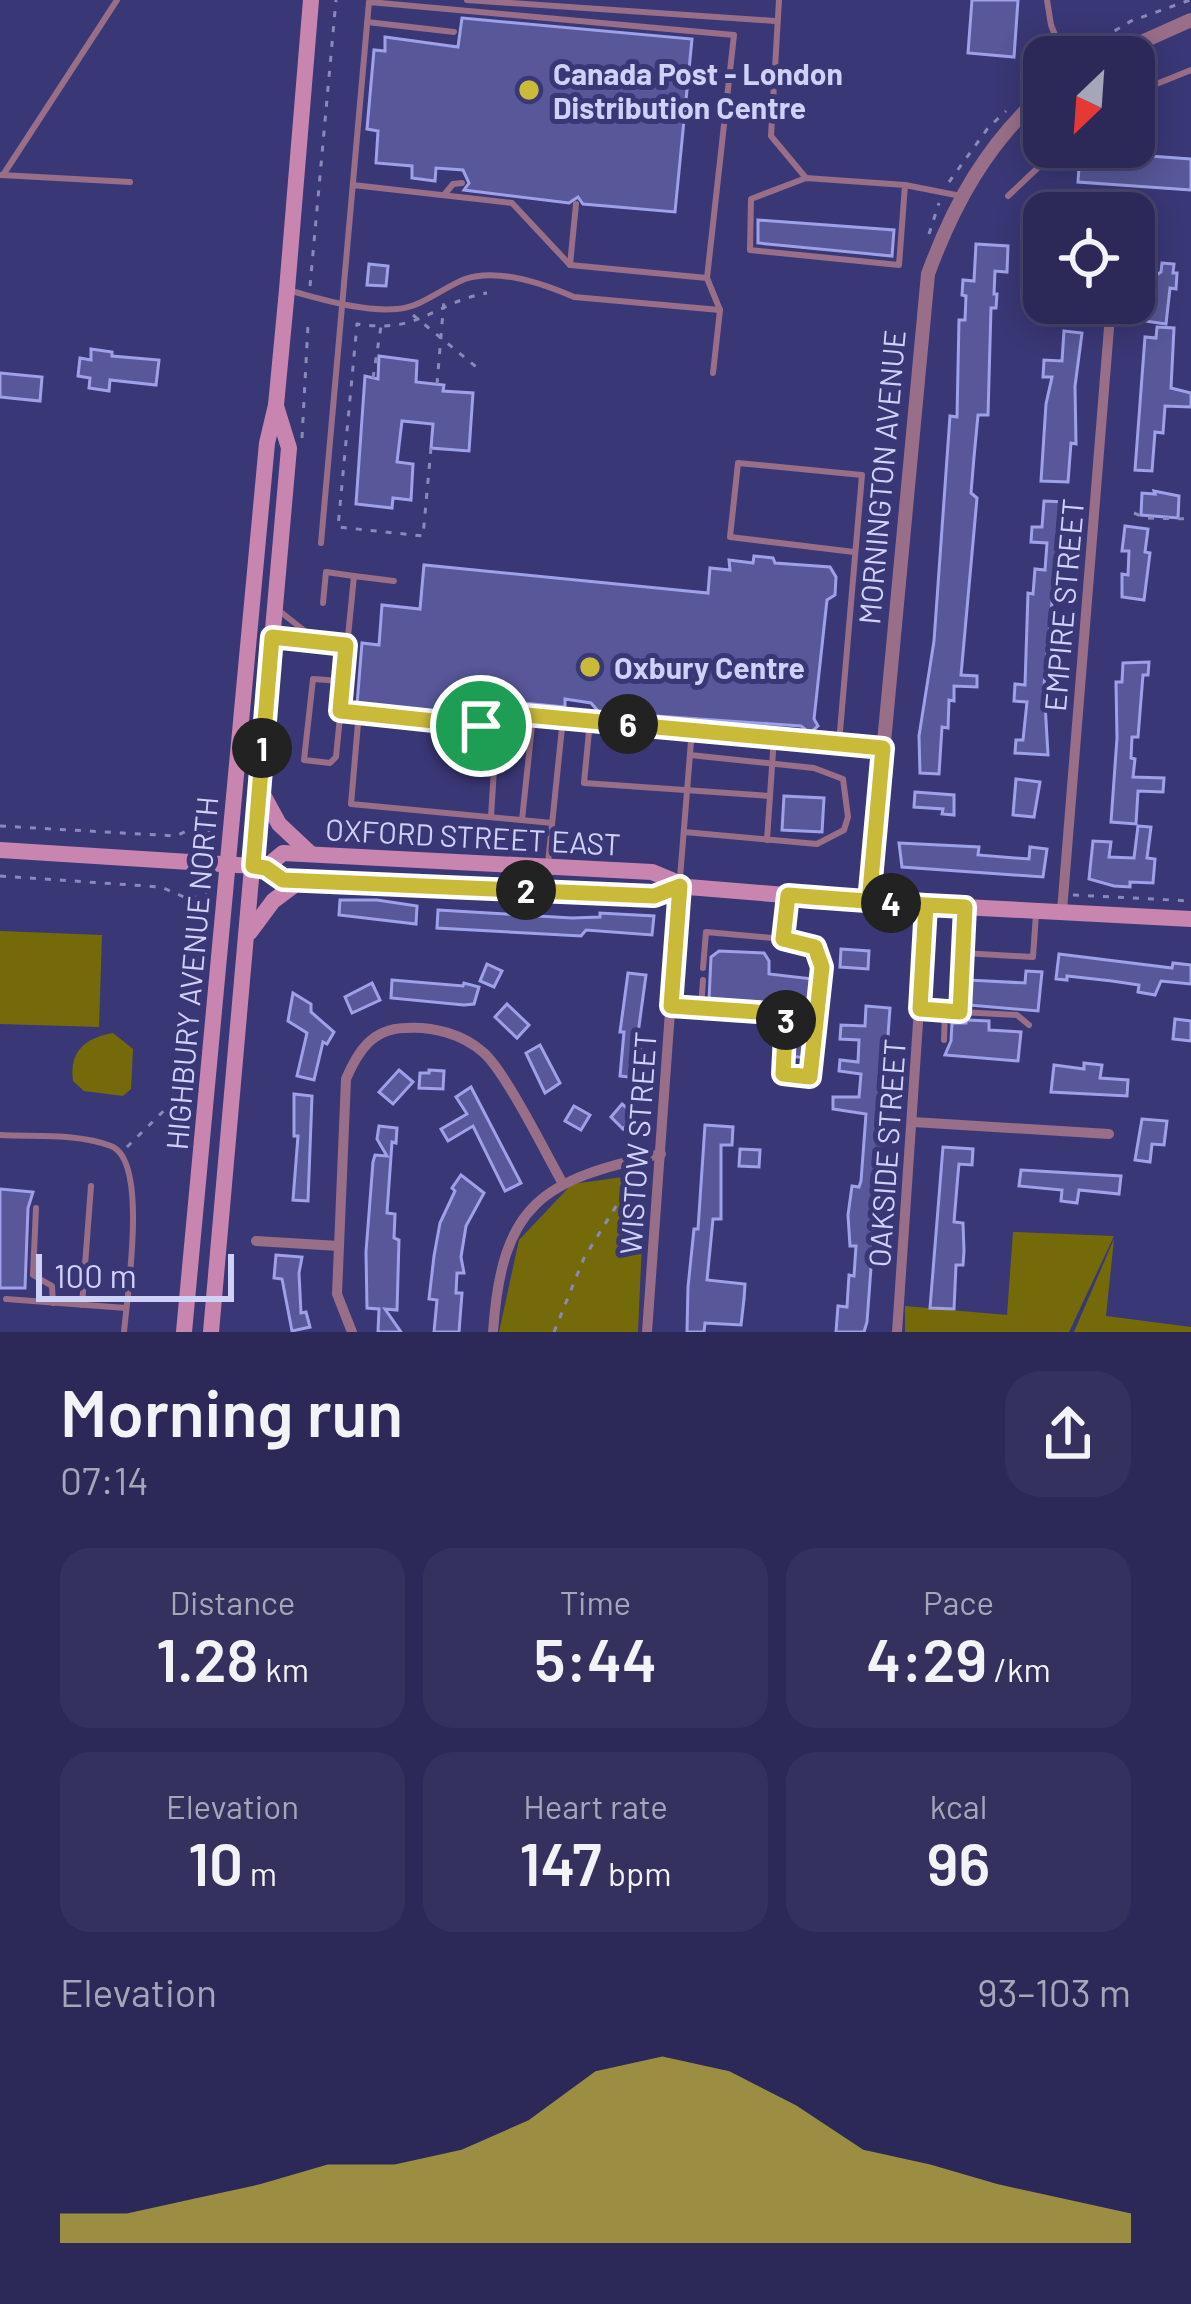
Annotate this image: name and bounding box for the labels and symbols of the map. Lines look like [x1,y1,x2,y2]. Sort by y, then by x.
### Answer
north arrow [1023,36,1155,168]
place label: Canada Post - London Distribution Centre [553,55,843,125]
marker: Canada Post - London Distribution Centre [516,77,542,103]
street label: MORNINGTON AVENUE [850,328,912,626]
street label: EMPIRE STREET [1036,497,1090,713]
place label: Oxbury Centre [614,649,805,685]
marker: Oxbury Centre [577,654,603,680]
pin [430,675,532,777]
pin: 6 [598,694,658,754]
pin: 1 [232,718,292,778]
street label: HIGHBURY AVENUE NORTH [158,795,224,1151]
street label: OXFORD STREET EAST [324,810,622,862]
pin: 2 [496,860,556,920]
pin: 4 [861,873,921,933]
pin: 3 [756,990,816,1050]
street label: WISTOW STREET [611,1030,663,1256]
street label: OAKSIDE STREET [860,1038,912,1268]
scale bar [36,1248,234,1301]

